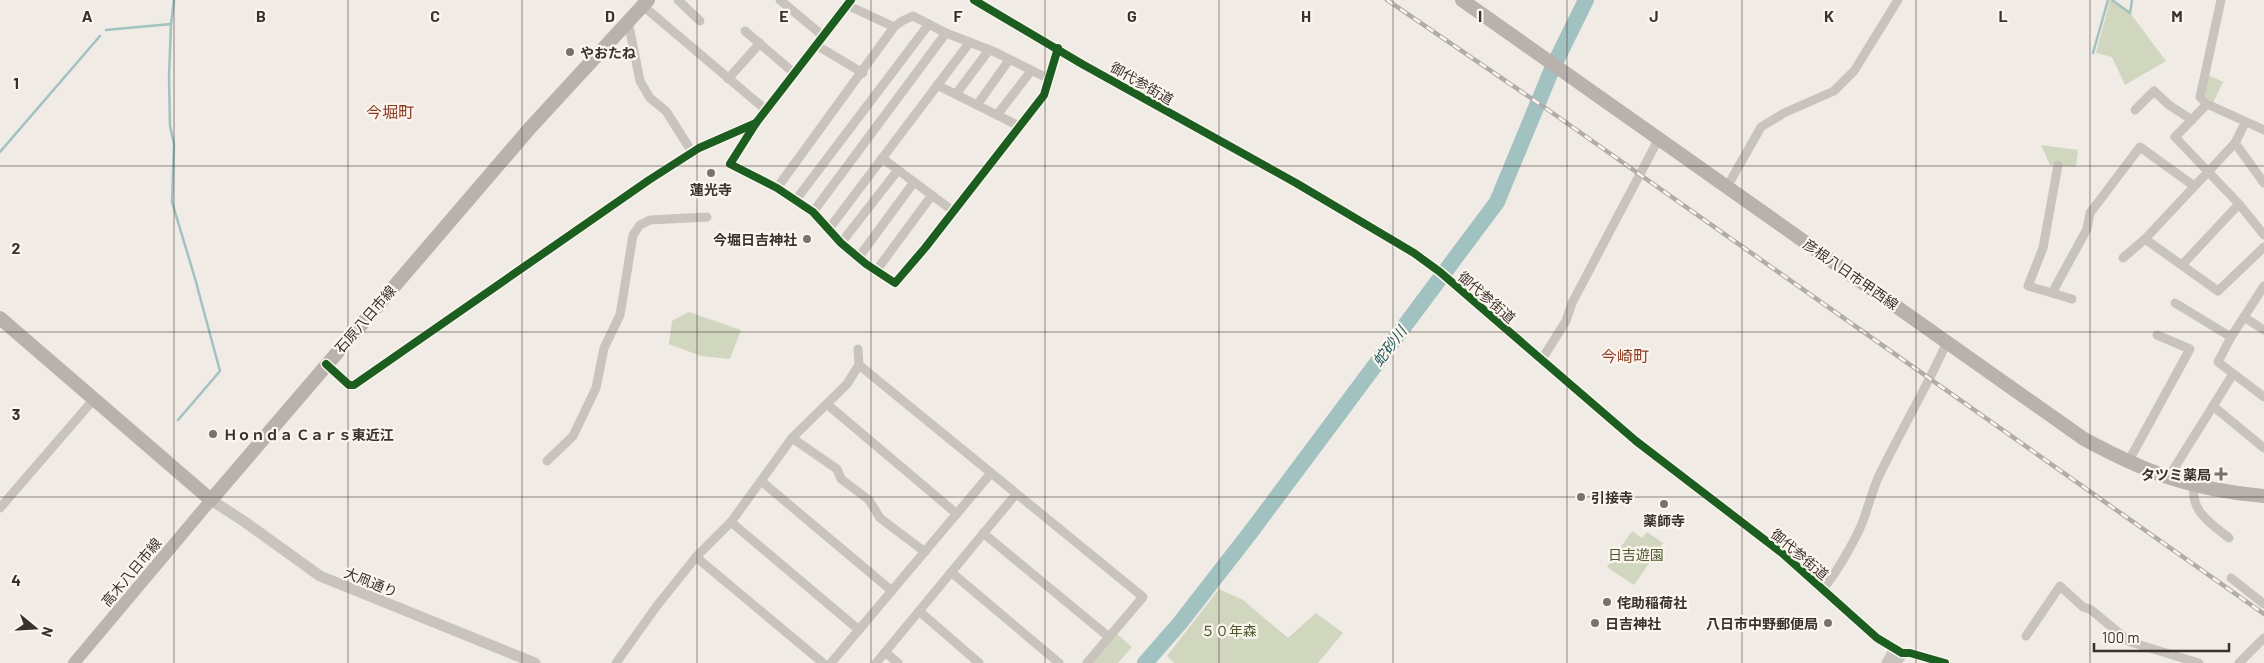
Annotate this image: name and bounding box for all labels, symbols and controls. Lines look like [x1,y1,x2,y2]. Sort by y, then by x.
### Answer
text: A [82,6,93,25]
text: B [256,6,266,25]
text: C [430,6,440,25]
text: D [605,6,615,25]
text: E [779,6,789,25]
text: F [954,6,963,25]
text: G [1127,6,1137,25]
text: H [1301,6,1311,25]
text: I [1478,6,1482,25]
text: J [1649,6,1659,25]
text: K [1824,6,1834,25]
text: L [1998,6,2008,25]
text: M [2171,6,2183,25]
place label: やおたね [580,44,636,61]
marker: やおたね [564,46,576,58]
street label: 御代参街道 [1107,58,1177,108]
text: 1 [13,73,19,92]
district label: 今堀町 [366,102,414,121]
marker: 蓮光寺 [705,167,717,179]
place label: 蓮光寺 [690,181,732,198]
place label: 今堀日吉神社 [713,231,797,248]
marker: 今堀日吉神社 [801,233,813,245]
street label: 彦根八日市甲西線 [1800,235,1902,313]
text: 2 [12,238,21,257]
street label: 御代参街道 [1455,268,1519,326]
street label: 石原八日市線 [331,282,399,356]
water label: 蛇砂川 [1368,321,1411,369]
district label: 今崎町 [1601,346,1649,365]
text: 3 [12,404,20,423]
place label: Ｈｏｎｄａ Ｃａｒｓ東近江 [223,426,394,443]
marker: Ｈｏｎｄａ Ｃａｒｓ東近江 [207,428,219,440]
place label: タツミ薬局 [2141,466,2211,483]
marker: タツミ薬局 [2215,468,2227,480]
place label: 引接寺 [1591,489,1633,506]
marker: 引接寺 [1575,491,1587,503]
marker: 薬師寺 [1658,498,1670,510]
place label: 薬師寺 [1643,512,1685,529]
street label: 御代参街道 [1768,525,1832,583]
street label: 高木八日市線 [97,534,165,610]
park label: 日吉遊園 [1608,546,1664,563]
street label: 大凧通り [342,564,400,600]
text: 4 [11,570,21,589]
place label: 侘助稲荷社 [1617,594,1687,611]
marker: 侘助稲荷社 [1601,596,1613,608]
north arrow [10,603,60,653]
place label: 日吉神社 [1605,615,1661,632]
place label: 八日市中野郵便局 [1706,615,1818,632]
marker: 日吉神社 [1589,617,1601,629]
marker: 八日市中野郵便局 [1822,617,1834,629]
scale bar [2094,620,2229,652]
park label: ５０年森 [1201,622,1257,639]
text: N [38,625,57,639]
text: 100 m [2102,628,2140,646]

